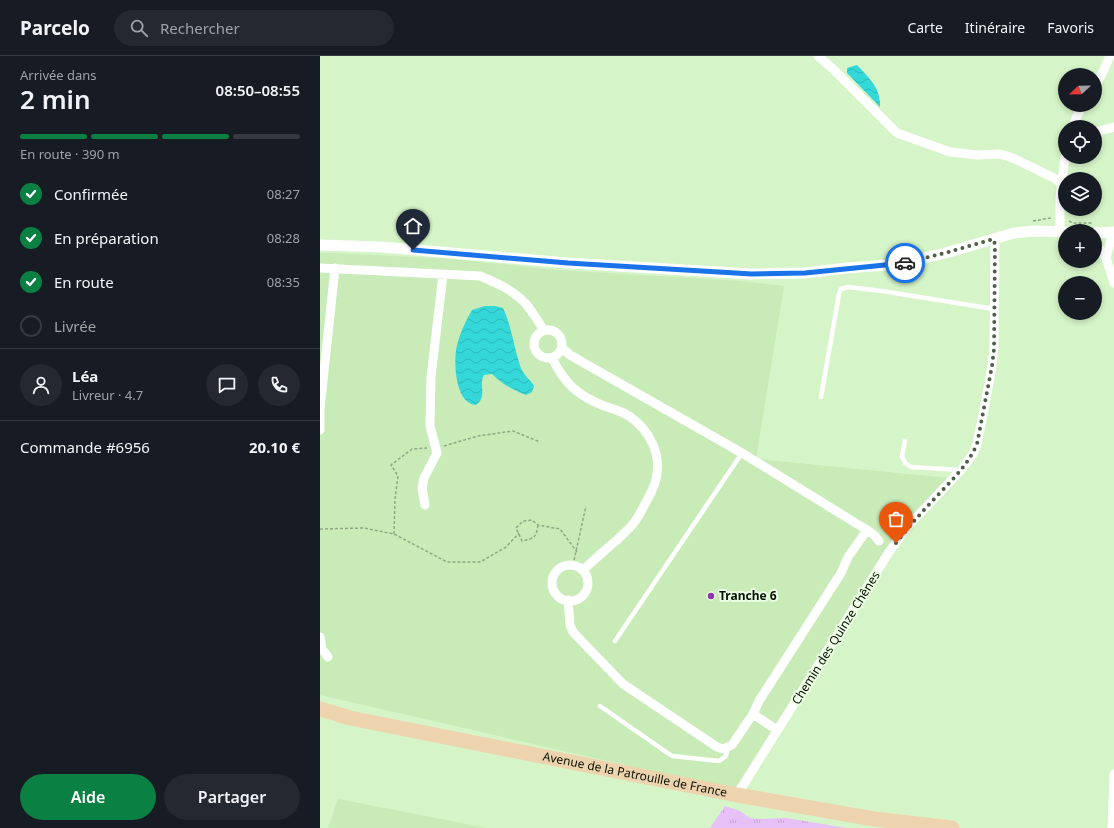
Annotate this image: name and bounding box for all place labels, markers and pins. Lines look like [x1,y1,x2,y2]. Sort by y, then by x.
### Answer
pin [396,209,430,250]
pin [879,502,913,543]
place label: Tranche 6 [719,587,777,604]
marker: Tranche 6 [706,591,716,601]

